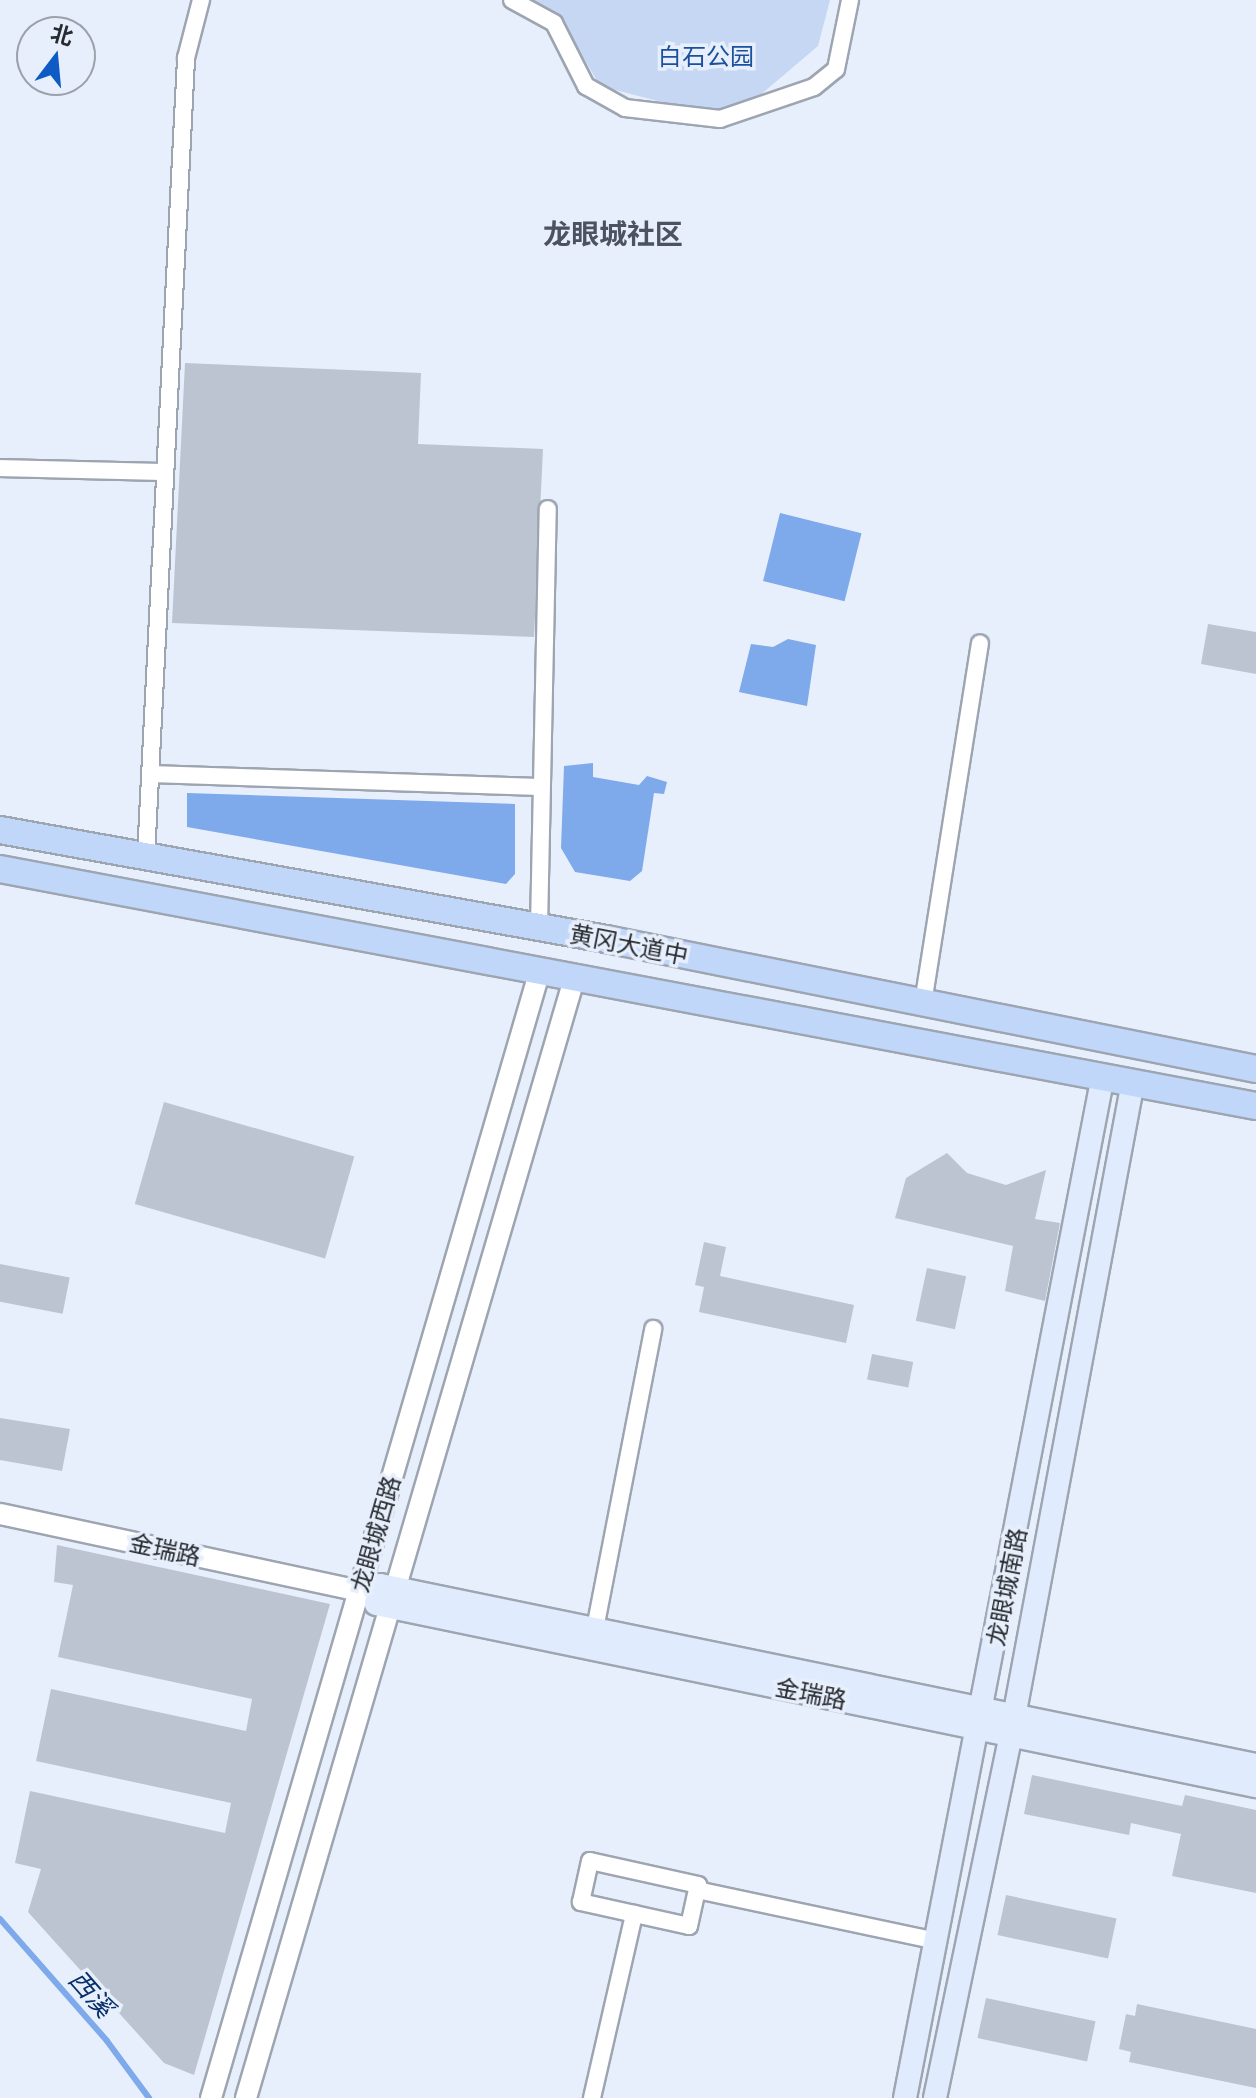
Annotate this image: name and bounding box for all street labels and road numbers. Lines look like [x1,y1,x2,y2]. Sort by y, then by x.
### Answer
street label: 黄冈大道中 [567,918,691,970]
street label: 龙眼城西路 [345,1472,405,1596]
street label: 龙眼城南路 [980,1525,1032,1649]
street label: 金瑞路 [127,1527,203,1571]
street label: 金瑞路 [773,1672,849,1714]

